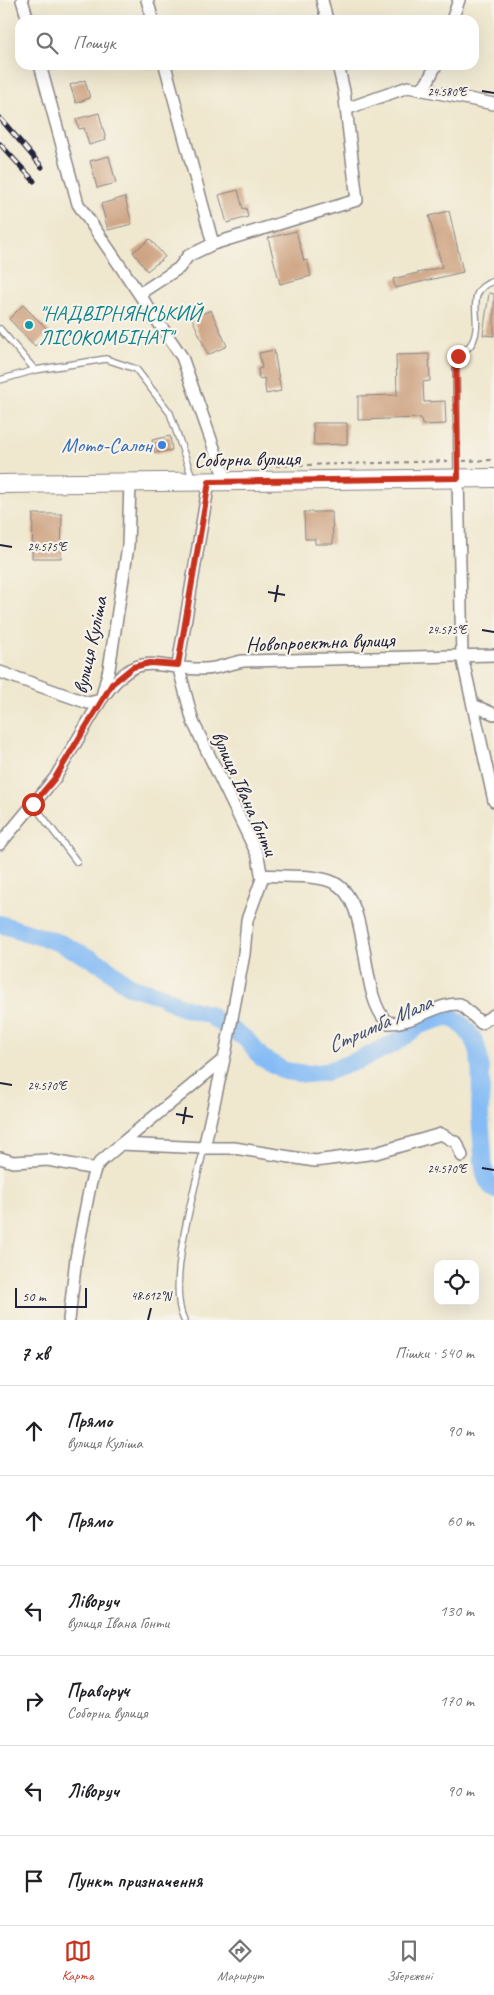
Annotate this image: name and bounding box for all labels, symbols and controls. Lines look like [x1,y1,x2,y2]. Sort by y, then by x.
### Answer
search box [15,15,479,70]
icon: search [33,29,61,57]
text: Пошук [73,31,115,55]
text: 24.580°E [427,84,468,100]
place label: "НАДВІРНЯНСЬКИЙ ЛІСОКОМБІНАТ" [39,300,205,350]
marker: "НАДВІРНЯНСЬКИЙ ЛІСОКОМБІНАТ" [23,319,35,331]
route end [447,345,470,368]
place label: Мото-Салон [62,432,154,458]
marker: Мото-Салон [156,439,168,451]
street label: Соборна вулиця [194,445,302,473]
text: 24.575°E [27,539,68,555]
street label: вулиця Куліша [67,592,113,696]
text: 24.575°E [427,622,468,638]
street label: Новопроектна вулиця [245,626,396,658]
street label: вулиця Івана Гонти [206,727,285,861]
route start [22,793,45,816]
water label: Стримба Мала [323,987,438,1059]
text: 24.570°E [27,1078,68,1094]
text: 24.570°E [427,1161,468,1177]
map controls [434,1260,479,1305]
button: locate [434,1260,479,1305]
scale bar [15,1285,88,1308]
text: 50 m [22,1288,46,1305]
text: 48.612°N [131,1288,173,1304]
text: 7 хв [20,1340,49,1366]
text: Пішки · 540 m [395,1343,474,1363]
text: Прямо [67,1409,112,1433]
icon: ahead [20,1417,48,1445]
text: 90 m [447,1421,474,1441]
text: вулиця Куліша [67,1433,143,1453]
icon: ahead [20,1507,48,1535]
text: Прямо [67,1509,112,1533]
text: 60 m [447,1511,474,1531]
text: Ліворуч [67,1589,119,1613]
icon: left [20,1597,48,1625]
text: 130 m [440,1601,474,1621]
text: вулиця Івана Гонти [67,1613,169,1633]
text: Праворуч [67,1679,129,1703]
icon: right [20,1687,48,1715]
text: 170 m [440,1691,474,1711]
text: Соборна вулиця [67,1703,148,1723]
icon: left [20,1777,48,1805]
text: Ліворуч [67,1779,119,1803]
text: 90 m [447,1781,474,1801]
icon: arrive [20,1867,48,1895]
text: Пункт призначення [67,1869,202,1893]
tab: Карта [62,1937,94,1984]
tab: Маршрут [217,1937,263,1984]
tab: Збережені [387,1937,432,1984]

